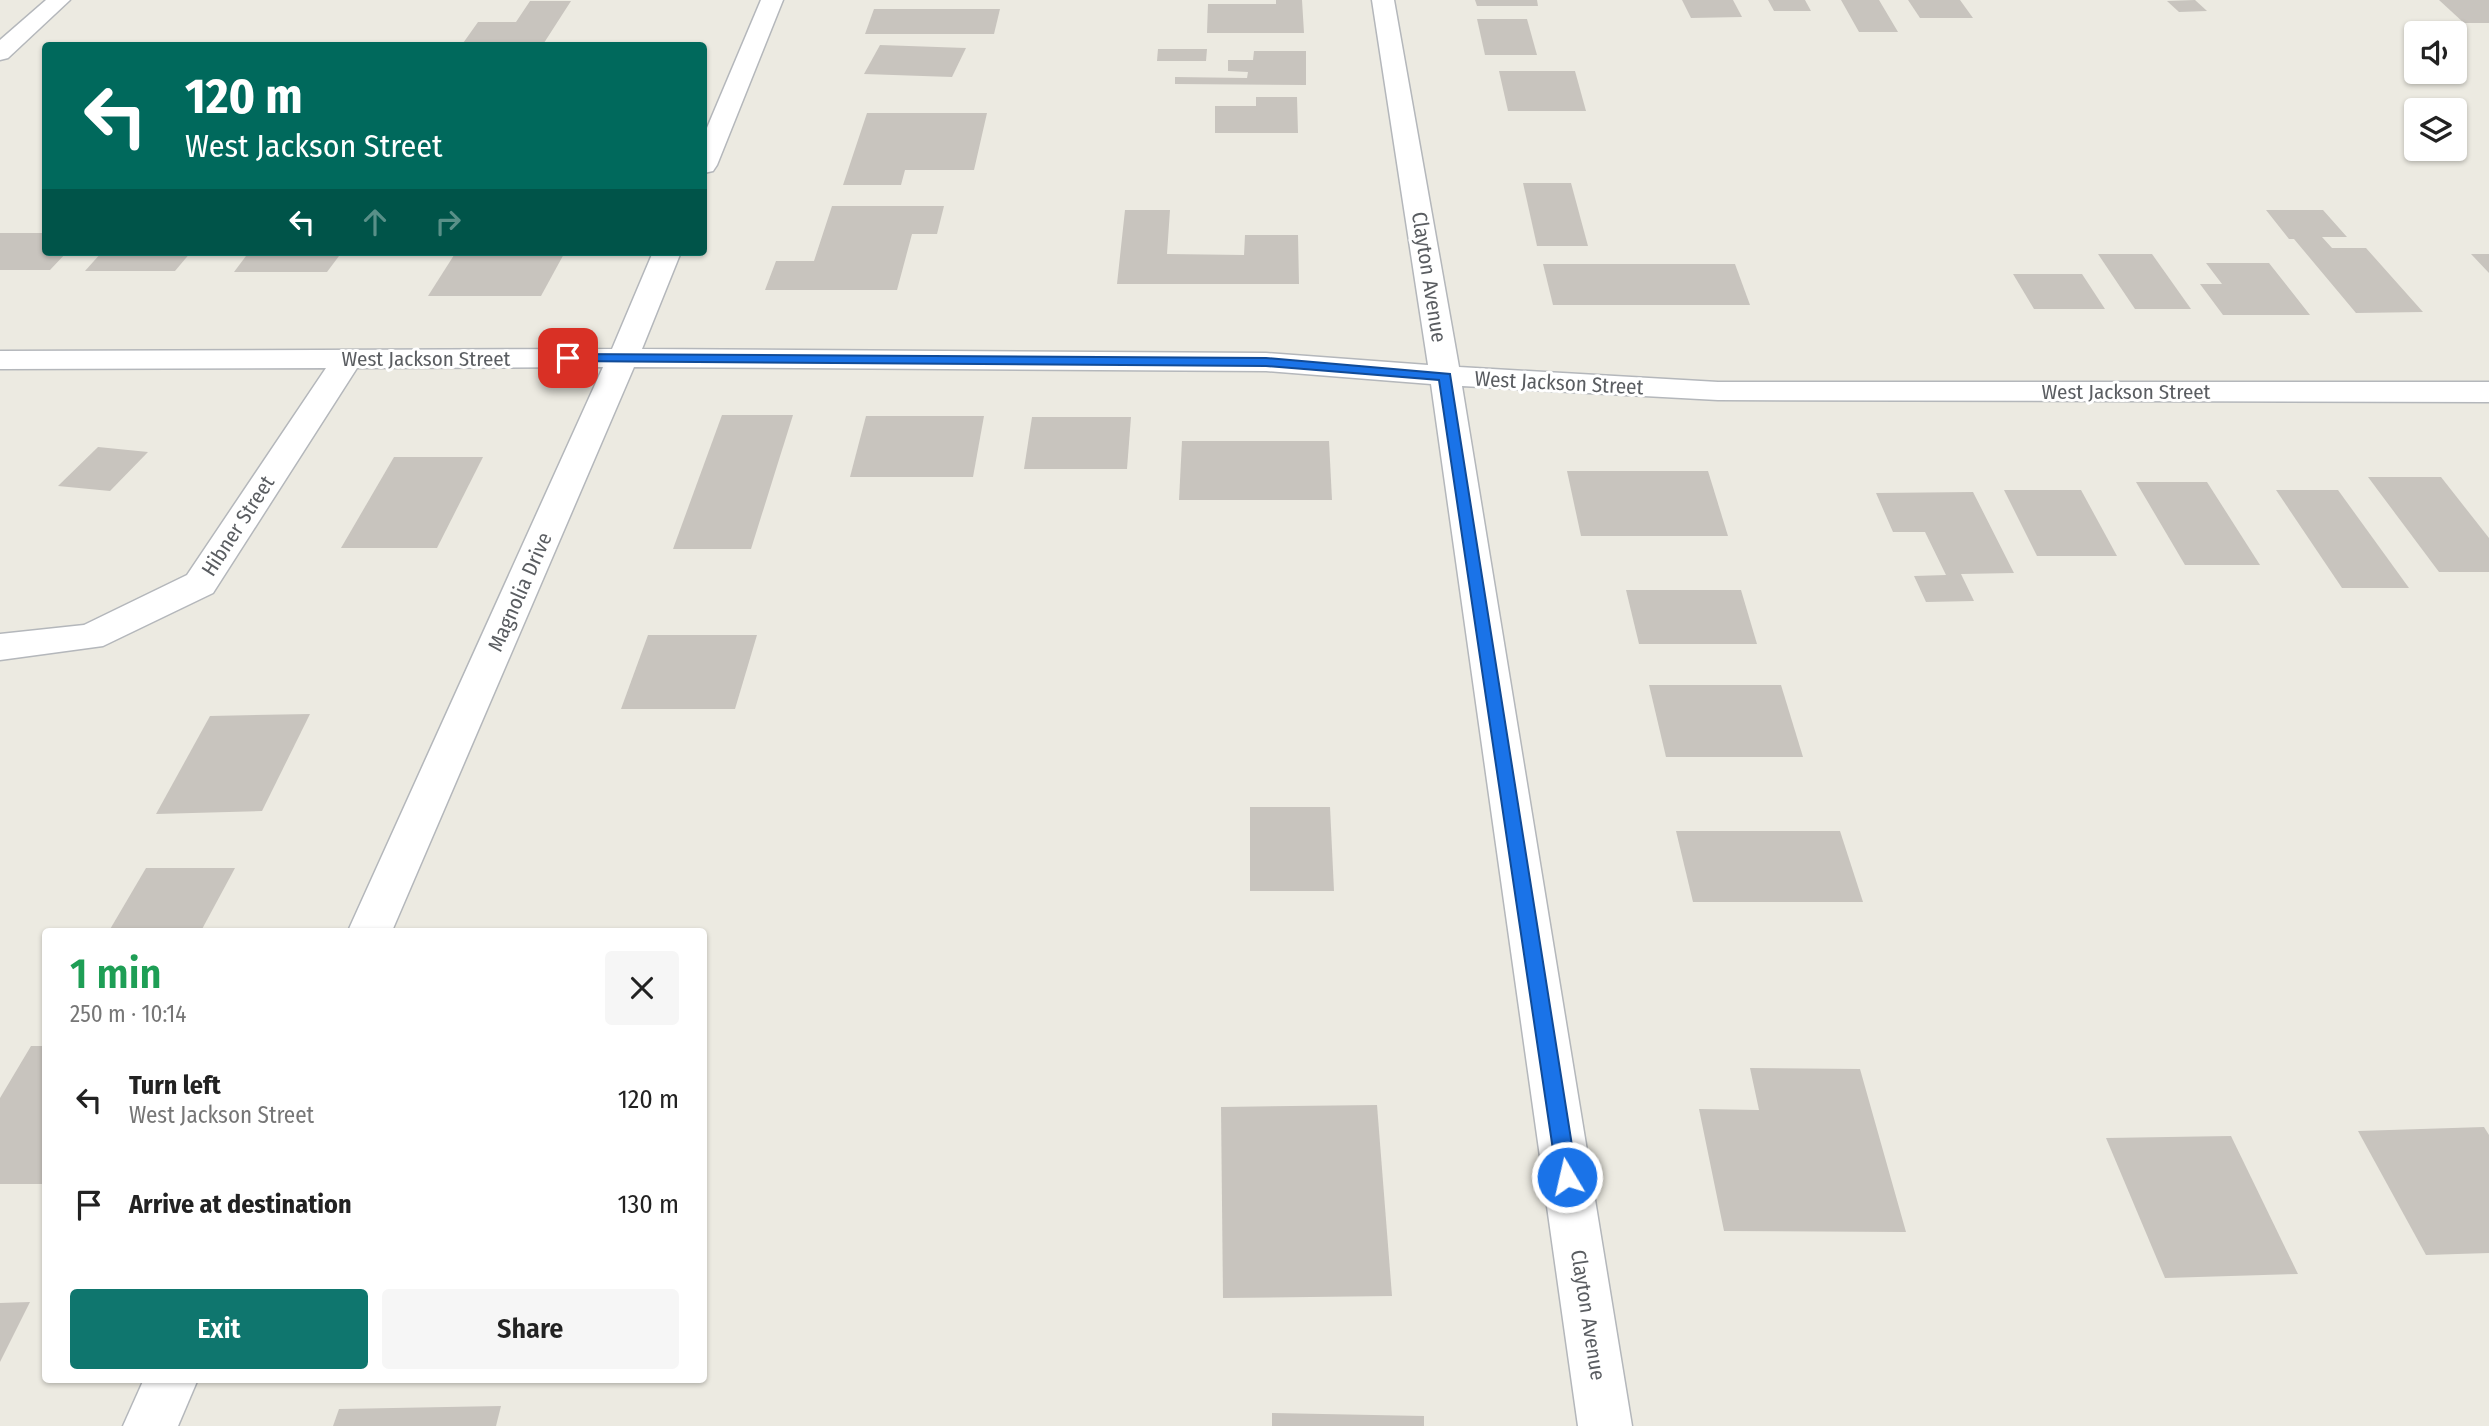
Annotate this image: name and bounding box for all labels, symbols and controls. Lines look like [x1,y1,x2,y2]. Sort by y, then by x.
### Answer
map controls [2404,21,2467,161]
button: sound [2404,21,2467,84]
text: 120 m [185,67,303,126]
icon: left [70,70,161,161]
button: layers [2404,98,2467,161]
text: West Jackson Street [185,127,443,165]
icon: left [283,203,321,241]
icon: ahead [356,203,394,241]
icon: right [429,203,467,241]
street label: Clayton Avenue [1406,210,1452,344]
pin [538,328,598,388]
icon: arrive [549,339,587,377]
street label: West Jackson Street [341,346,511,372]
street label: West Jackson Street [1474,366,1644,400]
street label: West Jackson Street [2041,379,2211,405]
street label: Hibner Street [196,471,280,581]
street label: Magnolia Drive [482,528,558,656]
text: 1 min [70,949,161,999]
button: close [605,951,679,1025]
text: 250 m · 10:14 [70,1000,186,1028]
text: Turn left [129,1070,221,1101]
icon: left [70,1081,108,1119]
text: 120 m [618,1084,679,1115]
text: West Jackson Street [129,1101,314,1129]
position arrow [1530,1140,1604,1214]
icon: arrive [70,1186,108,1224]
text: Arrive at destination [129,1189,352,1220]
text: 130 m [617,1189,679,1220]
street label: Clayton Avenue [1565,1248,1611,1382]
button: Exit [70,1289,368,1369]
button: Share [382,1289,679,1369]

